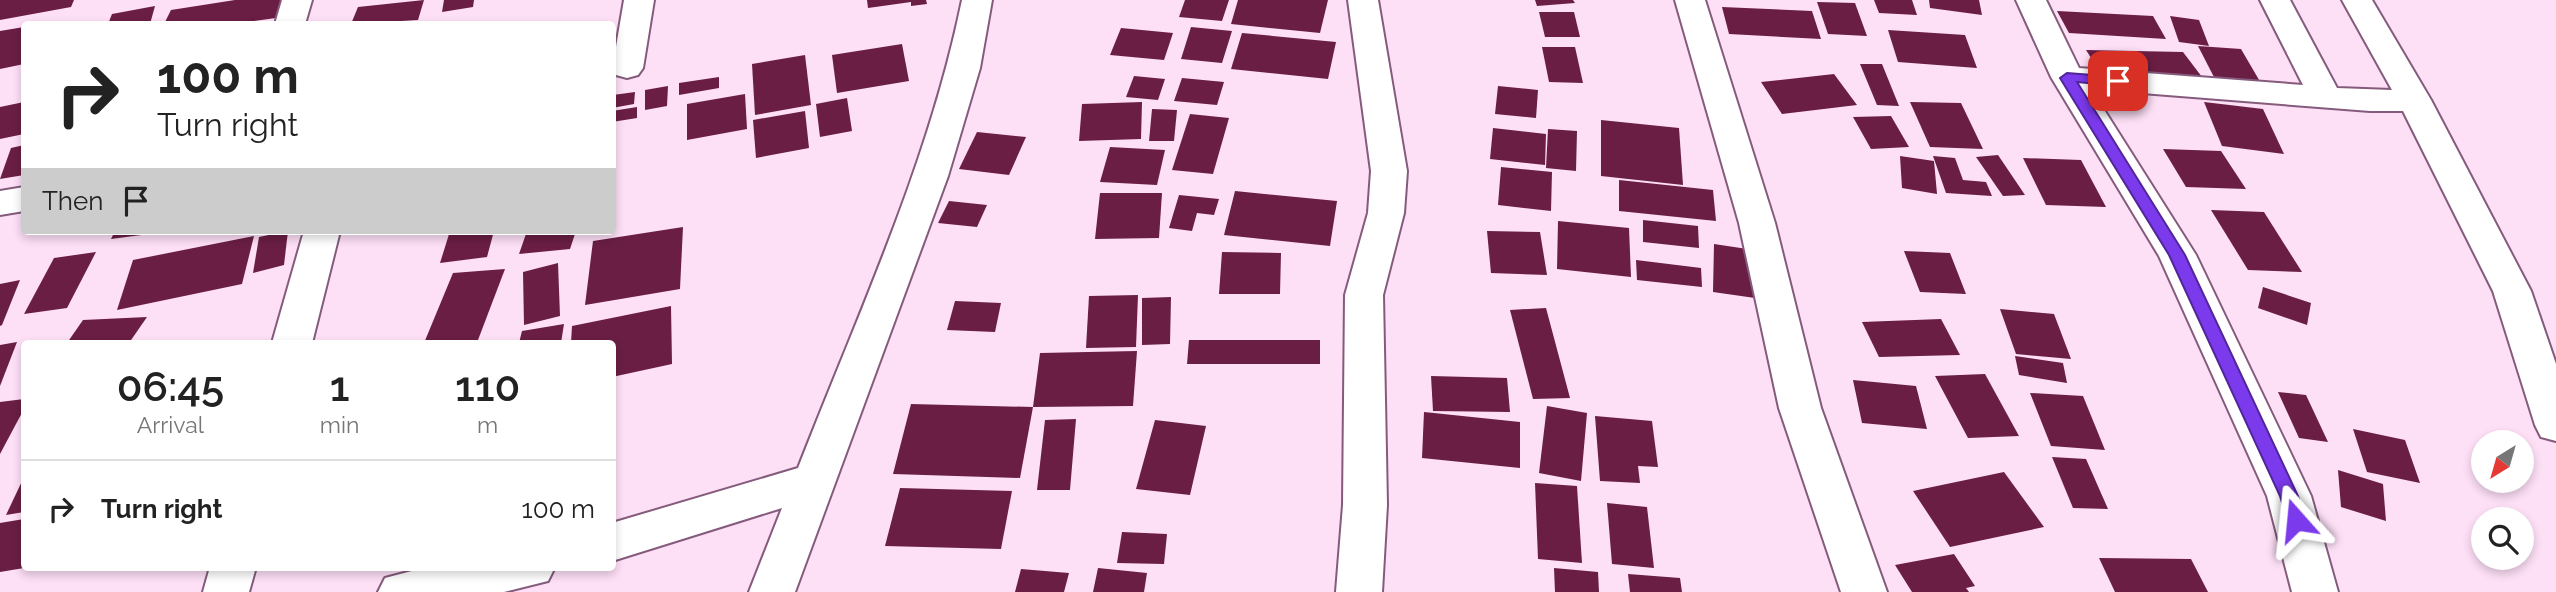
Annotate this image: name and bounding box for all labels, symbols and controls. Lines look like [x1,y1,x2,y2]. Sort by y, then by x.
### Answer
text: 100 m [157,47,299,104]
icon: right [42,49,133,140]
pin [2088,51,2148,111]
icon: arrive [2099,62,2137,100]
text: Turn right [157,106,298,143]
icon: arrive [117,182,155,220]
text: Then [42,186,103,216]
text: 06:45 [117,362,224,411]
text: 1 [330,362,349,411]
text: 110 [455,362,520,411]
text: Arrival [137,411,204,438]
text: min [320,411,359,438]
text: m [477,411,498,438]
north arrow [2471,430,2534,494]
map controls [2471,430,2534,570]
position arrow [2259,483,2333,557]
icon: right [42,490,80,528]
text: Turn right [101,494,222,524]
text: 100 m [522,494,595,524]
button: search [2471,507,2534,570]

